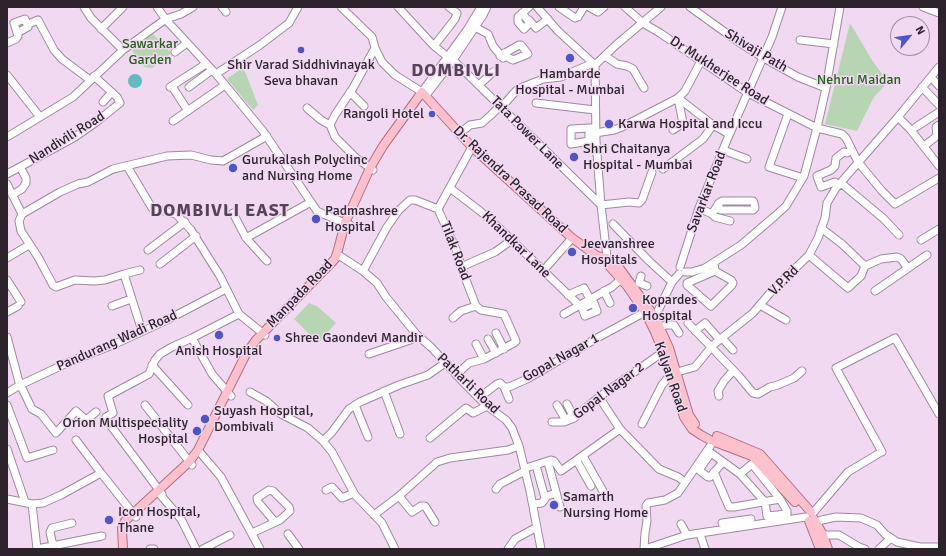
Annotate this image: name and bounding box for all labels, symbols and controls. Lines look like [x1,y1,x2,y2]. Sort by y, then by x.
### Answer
north arrow [890,16,930,56]
text: N [913,24,928,37]
street label: Shivaji Path [722,26,790,76]
street label: Dr Mukherjee Road [667,33,771,109]
park label: Sawarkar Garden [122,36,178,68]
marker: Shir Varad Siddhivinayak Seva bhavan [296,45,306,55]
marker: Hambarde Hospital - Mumbai [564,52,576,64]
place label: Shir Varad Siddhivinayak Seva bhavan [227,57,375,90]
district label: DOMBIVLI [411,60,501,82]
place label: Hambarde Hospital - Mumbai [515,66,625,98]
park label: Nehru Maidan [817,72,901,88]
street label: Tata Power Lane [487,93,567,173]
place label: Rangoli Hotel [343,106,424,122]
street label: Nandivili Road [26,108,108,168]
marker: Rangoli Hotel [427,109,437,119]
place label: Karwa Hospital and Iccu [618,116,762,132]
marker: Karwa Hospital and Iccu [603,118,615,130]
street label: Dr. Rajendra Prasad Road [449,123,571,237]
place label: Shri Chaitanya Hospital - Mumbai [583,141,693,174]
street label: Savarkar Road [684,149,730,235]
marker: Shri Chaitanya Hospital - Mumbai [568,151,580,163]
place label: Gurukalash Polyclinc and Nursing Home [242,152,367,184]
marker: Gurukalash Polyclinc and Nursing Home [227,162,239,174]
district label: DOMBIVLI EAST [150,200,290,222]
place label: Padmashree Hospital [325,203,398,236]
street label: Khandkar Lane [478,208,554,282]
marker: Padmashree Hospital [310,213,322,225]
street label: Tilak Road [436,219,474,283]
place label: Jeevanshree Hospitals [581,236,655,268]
marker: Jeevanshree Hospitals [566,246,578,258]
street label: Manpada Road [263,256,337,332]
street label: V.P.Rd [765,262,803,300]
place label: Kopardes Hospital [642,292,697,324]
marker: Kopardes Hospital [627,302,639,314]
street label: Pandurang Wadi Road [54,307,180,375]
marker: Anish Hospital [213,329,225,341]
place label: Shree Gaondevi Mandir [285,330,423,346]
street label: Gopal Nagar 1 [520,330,602,386]
marker: Shree Gaondevi Mandir [272,333,282,343]
street label: Kalyan Road [650,340,690,414]
place label: Anish Hospital [176,343,262,359]
street label: Patharli Road [433,350,503,418]
street label: Gopal Nagar 2 [570,359,648,423]
place label: Suyash Hospital, Dombivali [214,403,314,436]
marker: Suyash Hospital, Dombivali [199,413,211,425]
place label: Orion Multispeciality Hospital [63,415,188,448]
marker: Orion Multispeciality Hospital [191,425,203,437]
place label: Samarth Nursing Home [563,489,648,522]
marker: Samarth Nursing Home [548,499,560,511]
place label: Icon Hospital, Thane [118,504,200,536]
marker: Icon Hospital, Thane [103,514,115,526]

